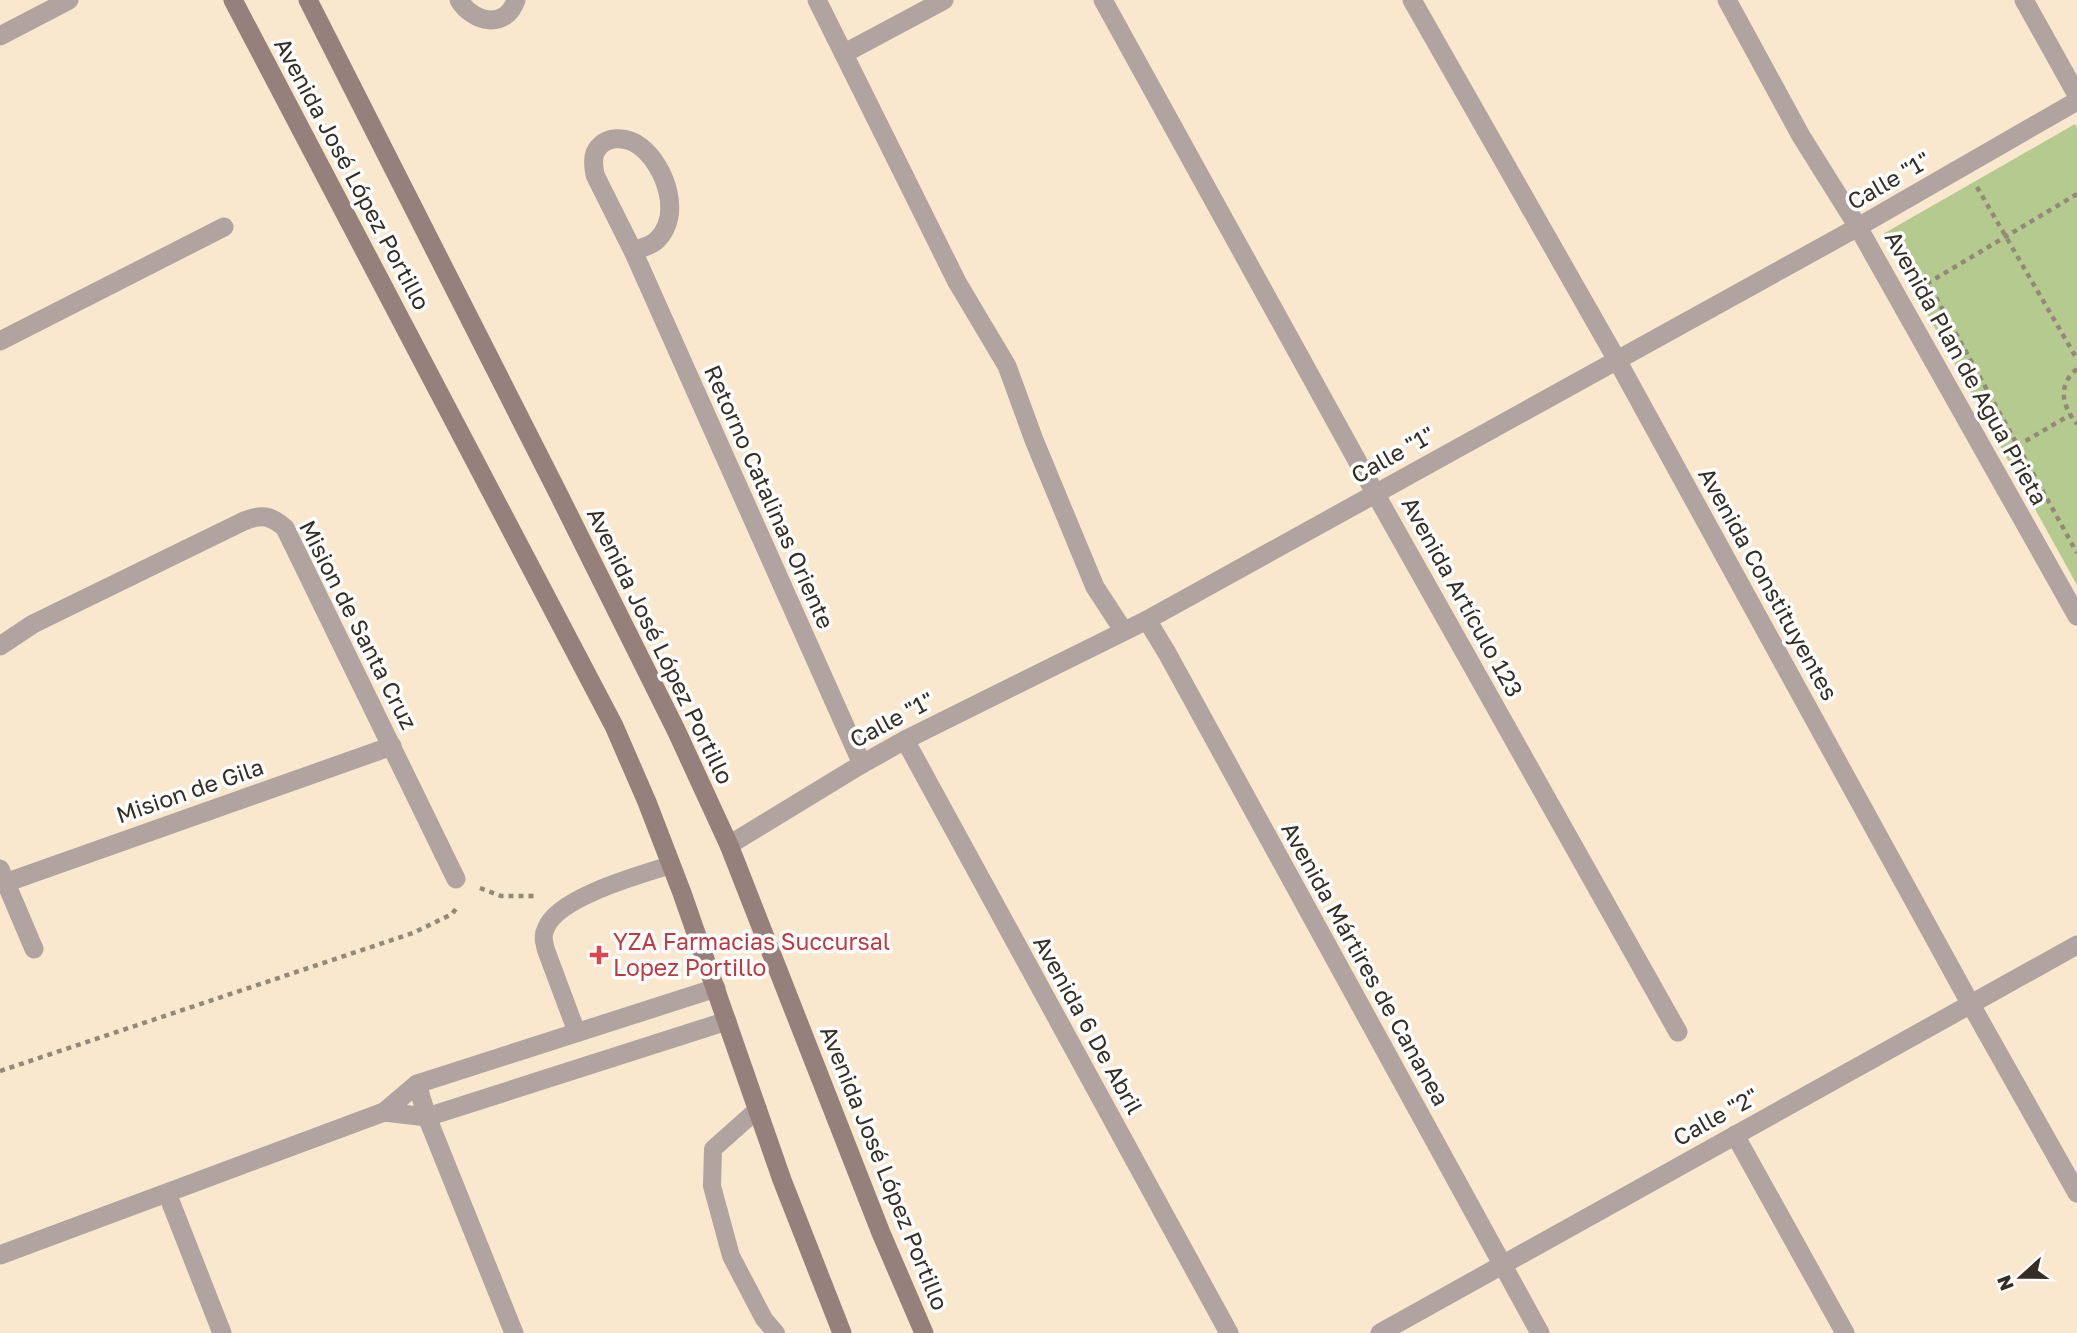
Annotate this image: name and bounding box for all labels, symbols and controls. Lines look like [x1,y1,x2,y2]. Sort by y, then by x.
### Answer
street label: Avenida José López Portillo [269,33,437,314]
street label: Calle "1" [1842,145,1935,215]
street label: Avenida Plan de Agua Prieta [1880,225,2054,510]
street label: Retorno Catalinas Oriente [699,360,841,633]
street label: Calle "1" [1346,420,1439,489]
street label: Avenida Constituyentes [1693,462,1845,705]
street label: Avenida Artículo 123 [1396,492,1529,701]
street label: Avenida José López Portillo [582,503,740,788]
street label: Mision de Santa Cruz [294,515,424,734]
street label: Calle "1" [845,685,938,753]
street label: Mision de Gila [112,752,267,828]
street label: Avenida Mártires de Cananea [1276,817,1456,1110]
place label: YZA Farmacias Succursal Lopez Portillo [613,927,890,981]
street label: Avenida 6 De Abril [1028,930,1150,1119]
marker: YZA Farmacias Succursal Lopez Portillo [591,947,607,963]
street label: Avenida José López Portillo [815,1021,955,1314]
street label: Calle "2" [1668,1081,1763,1151]
north arrow [1986,1242,2056,1312]
text: N [1991,1272,2018,1294]

